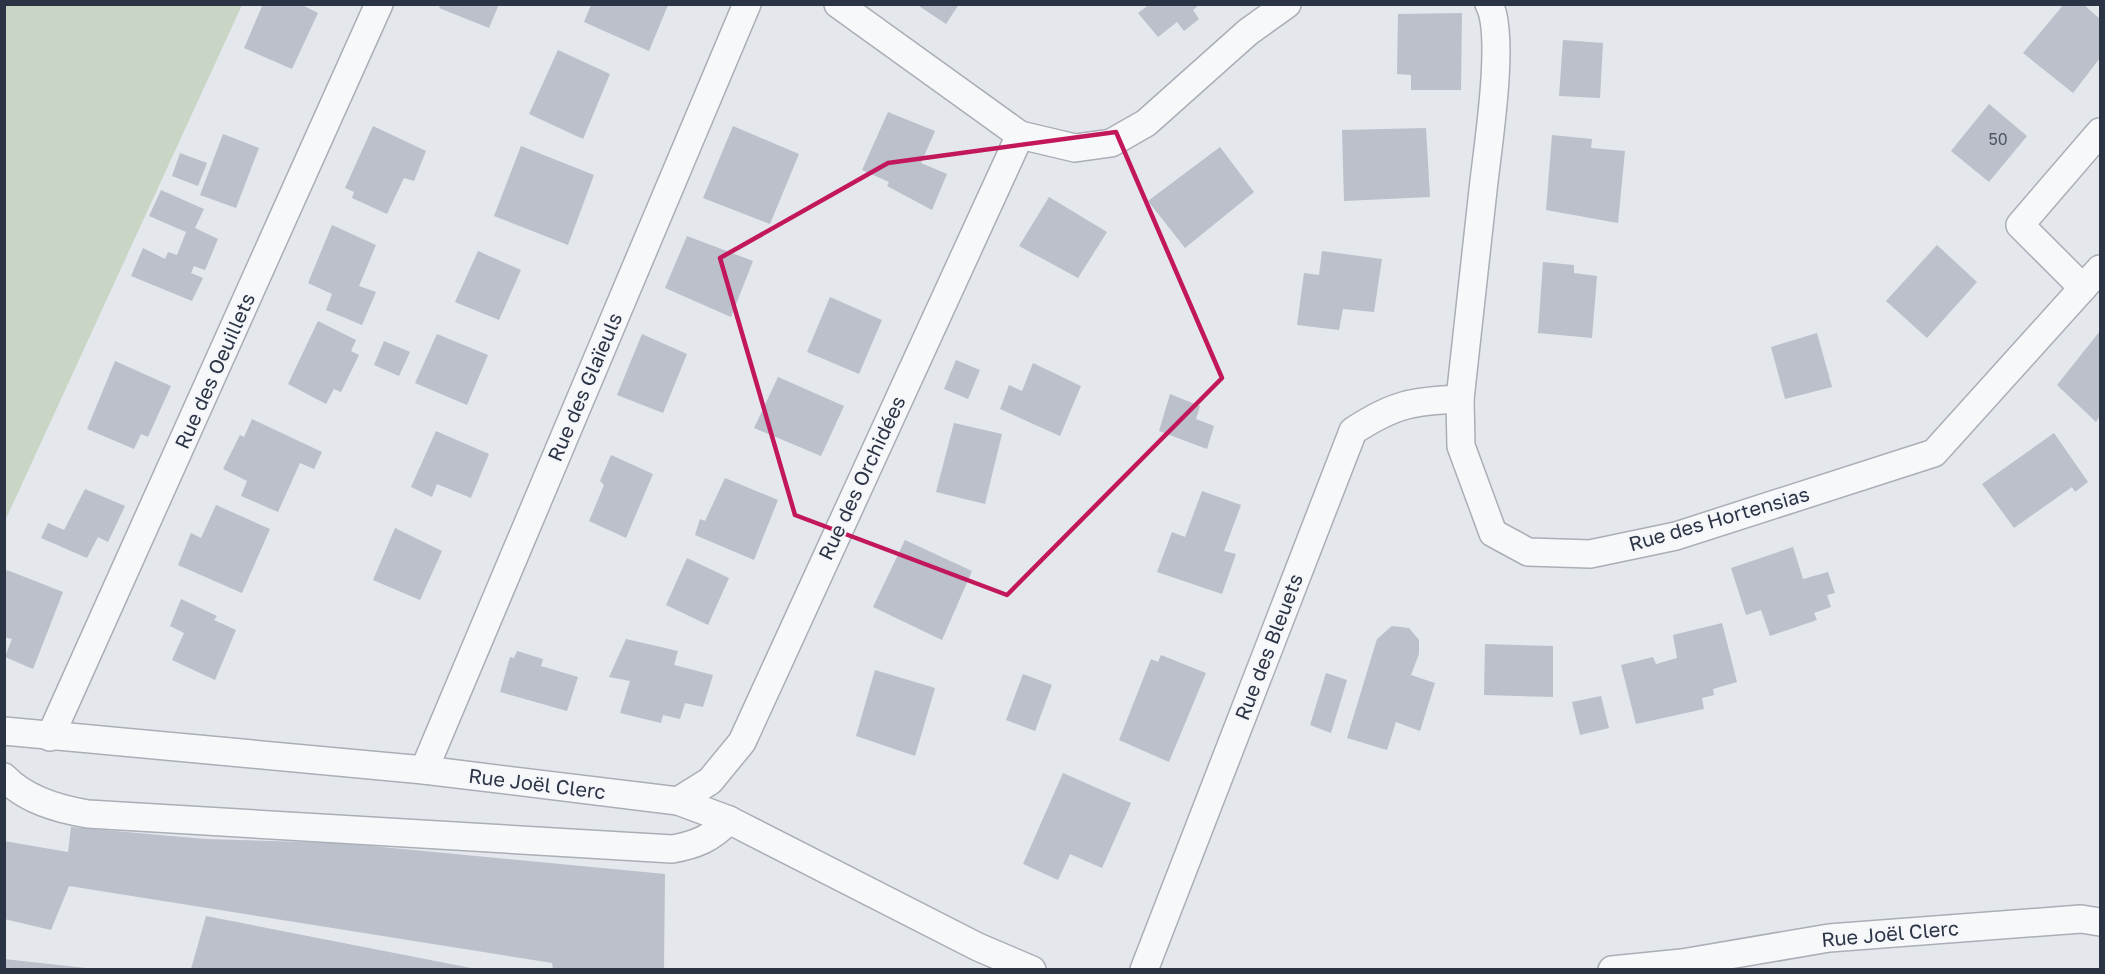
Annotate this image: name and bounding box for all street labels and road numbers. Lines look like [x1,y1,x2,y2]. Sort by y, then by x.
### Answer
street label: Rue des Oeuillets [169,289,259,452]
street label: Rue des Glaïeuls [542,309,626,465]
street label: Rue des Orchidées [813,392,910,564]
street label: Rue des Hortensias [1626,481,1812,555]
street label: Rue des Bleuets [1229,570,1307,723]
street label: Rue Joël Clerc [467,763,607,803]
street label: Rue Joël Clerc [1820,915,1960,951]

